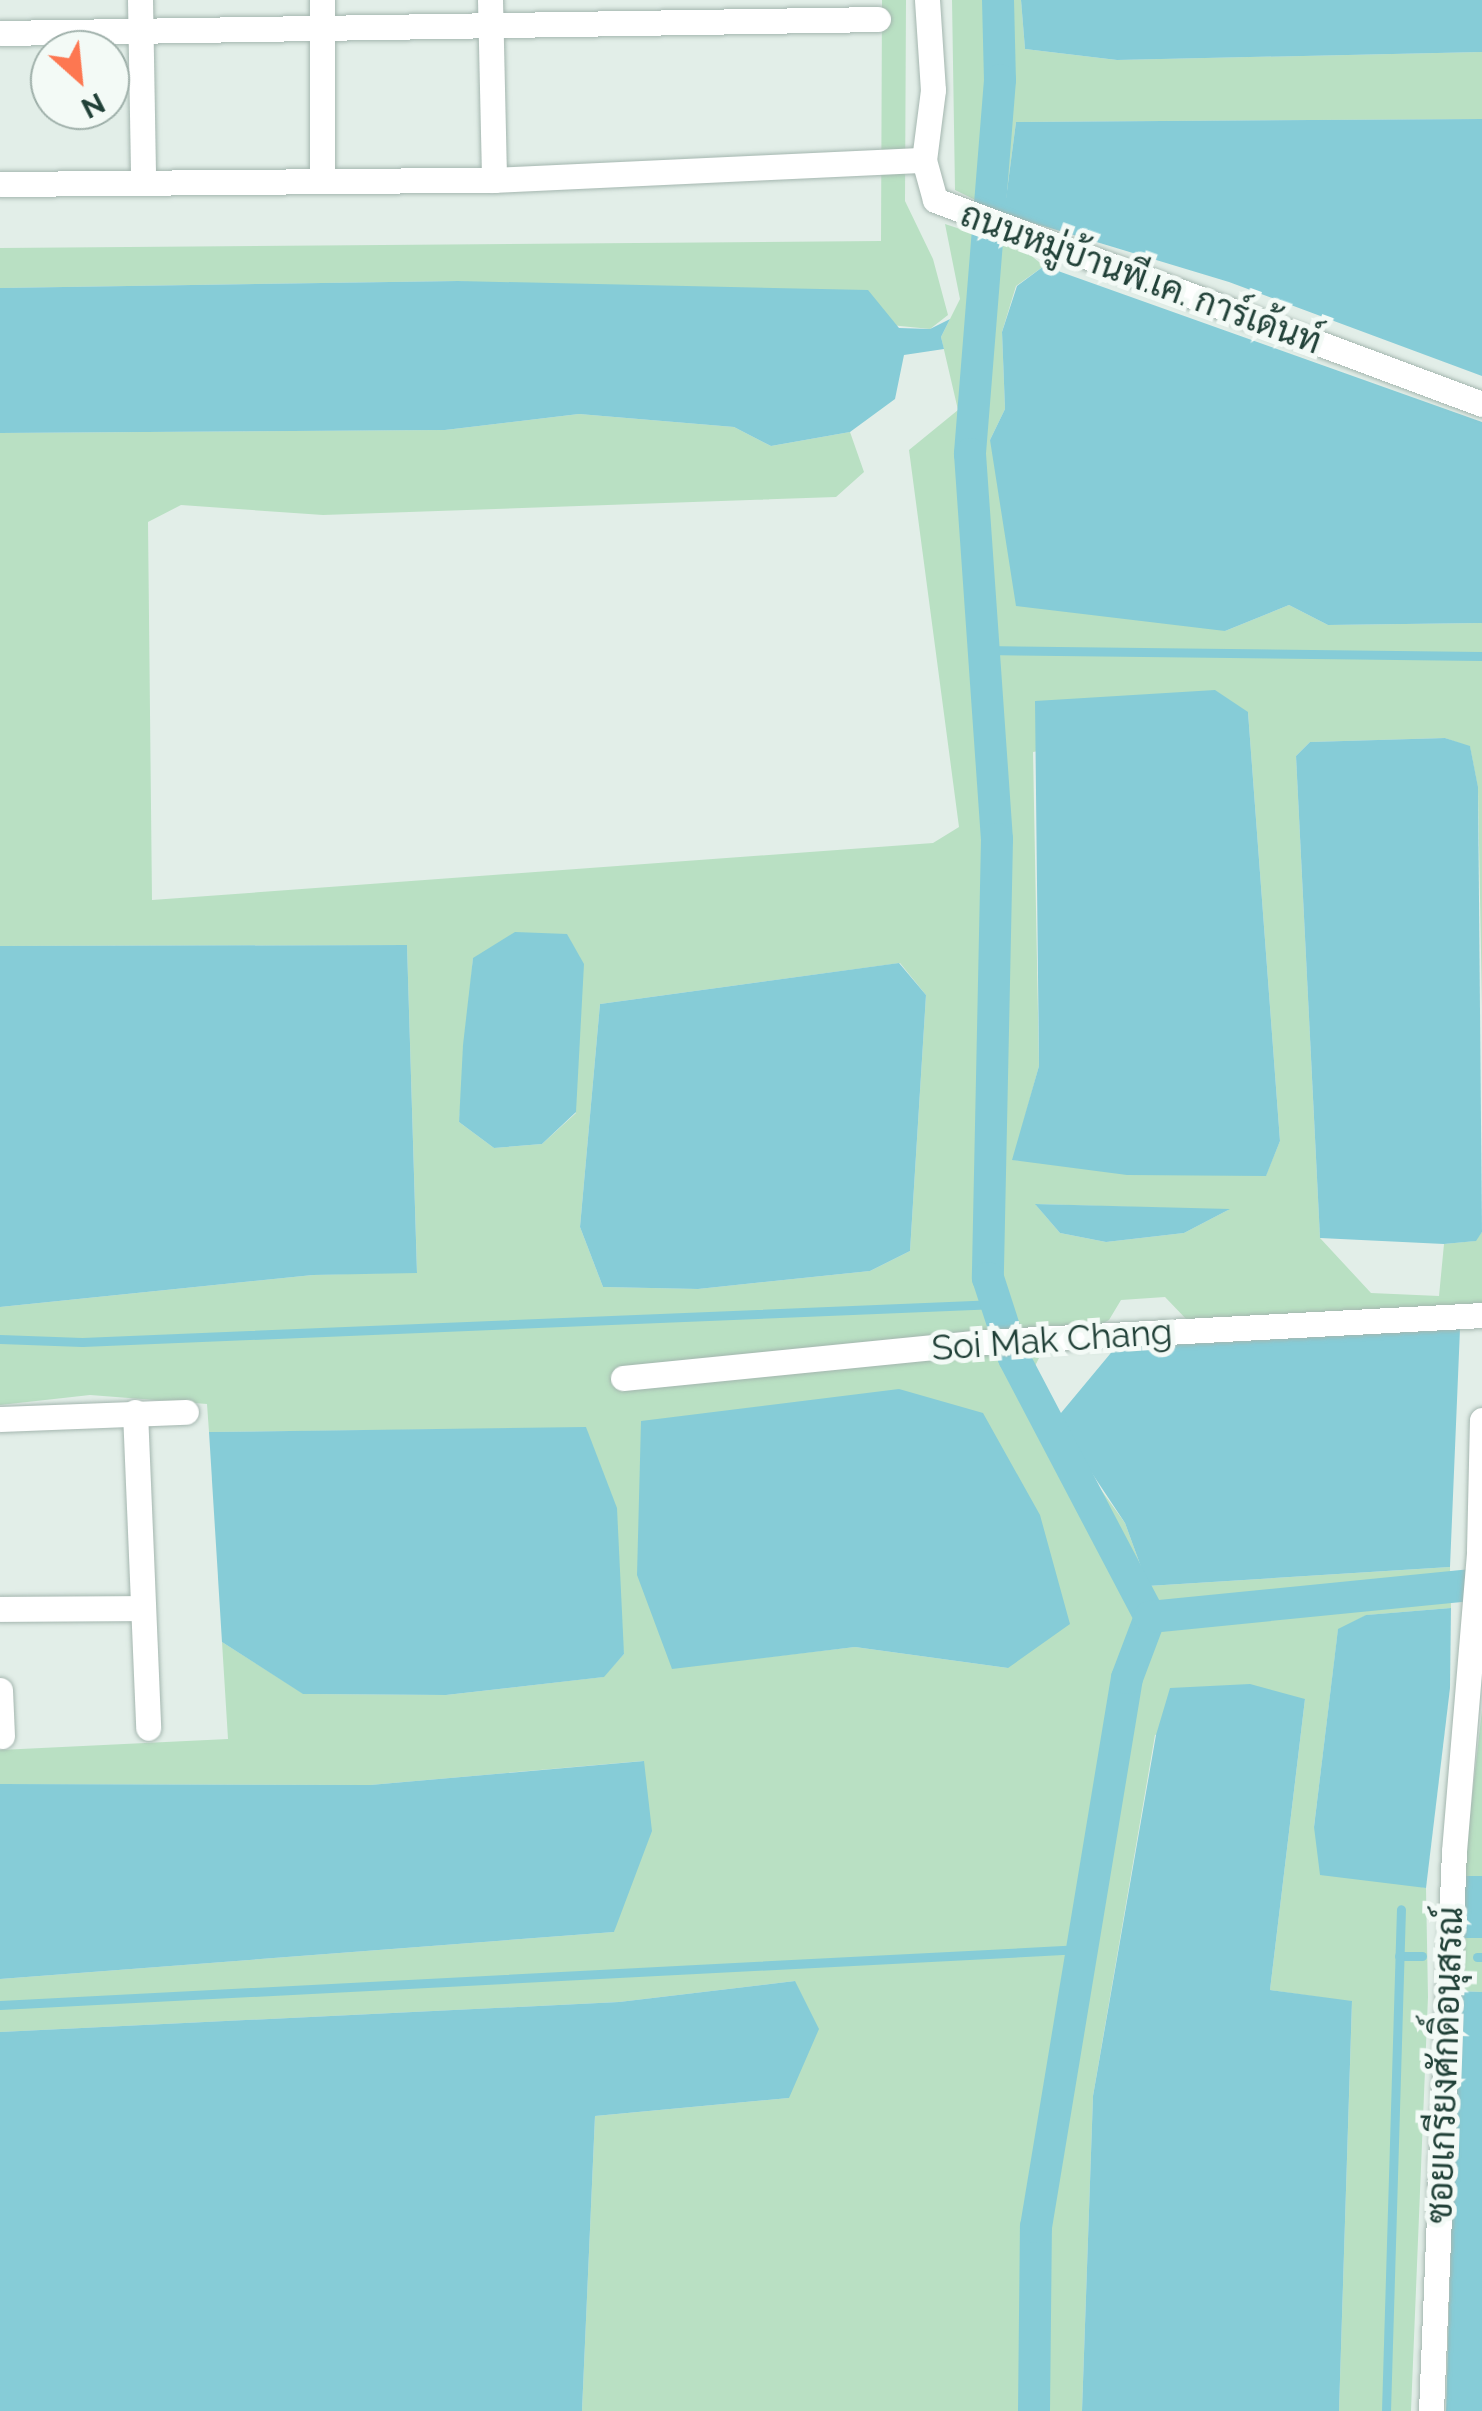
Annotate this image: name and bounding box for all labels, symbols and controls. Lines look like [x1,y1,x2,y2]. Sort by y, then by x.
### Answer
north arrow [30,30,130,130]
text: N [76,86,110,125]
street label: ถนนหมู่บ้านพี.เค. การ์เด้นท์ [955,193,1327,363]
street label: Soi Mak Chang [930,1311,1174,1369]
street label: ซอยเกรียงศักดิ์อนุสรณ์ [1418,1906,1472,2224]

